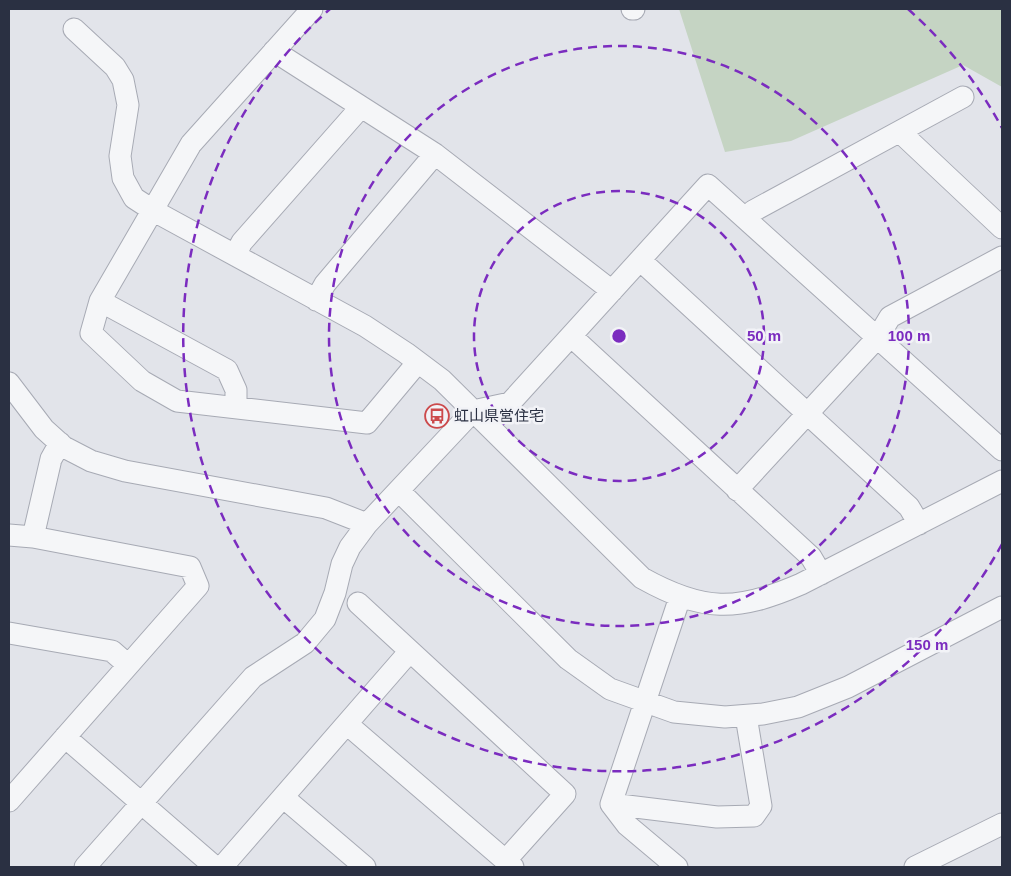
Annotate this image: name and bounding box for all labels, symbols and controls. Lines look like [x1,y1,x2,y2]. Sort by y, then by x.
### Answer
centre of rings [610,327,628,345]
text: 50 m [747,327,781,344]
text: 100 m [888,327,930,344]
bus stop icon: 虹山県営住宅 [424,403,450,429]
place label: 虹山県営住宅 [454,407,544,424]
text: 150 m [906,636,948,653]

